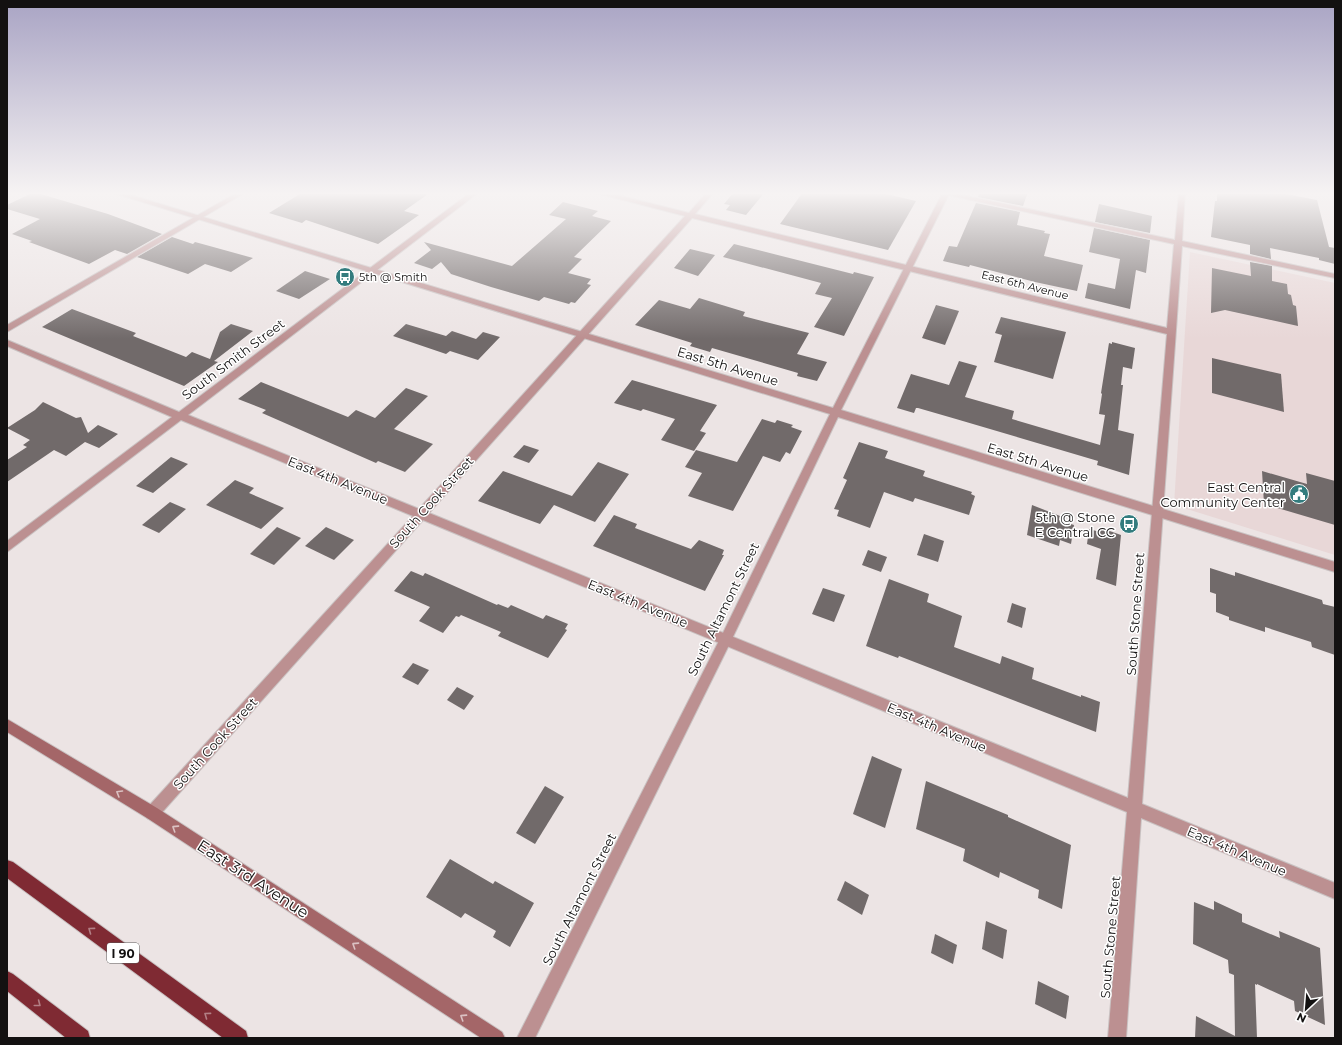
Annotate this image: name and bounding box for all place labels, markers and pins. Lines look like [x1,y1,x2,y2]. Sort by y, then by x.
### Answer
bus stop icon: 5th @ Smith [334,266,356,288]
place label: 5th @ Smith [359,270,427,284]
place label: East Central Community Center [1161,479,1285,510]
public building icon: East Central Community Center [1288,483,1310,505]
place label: 5th @ Stone E Central CC [1035,509,1115,540]
bus stop icon: 5th @ Stone E Central CC [1118,513,1140,535]

